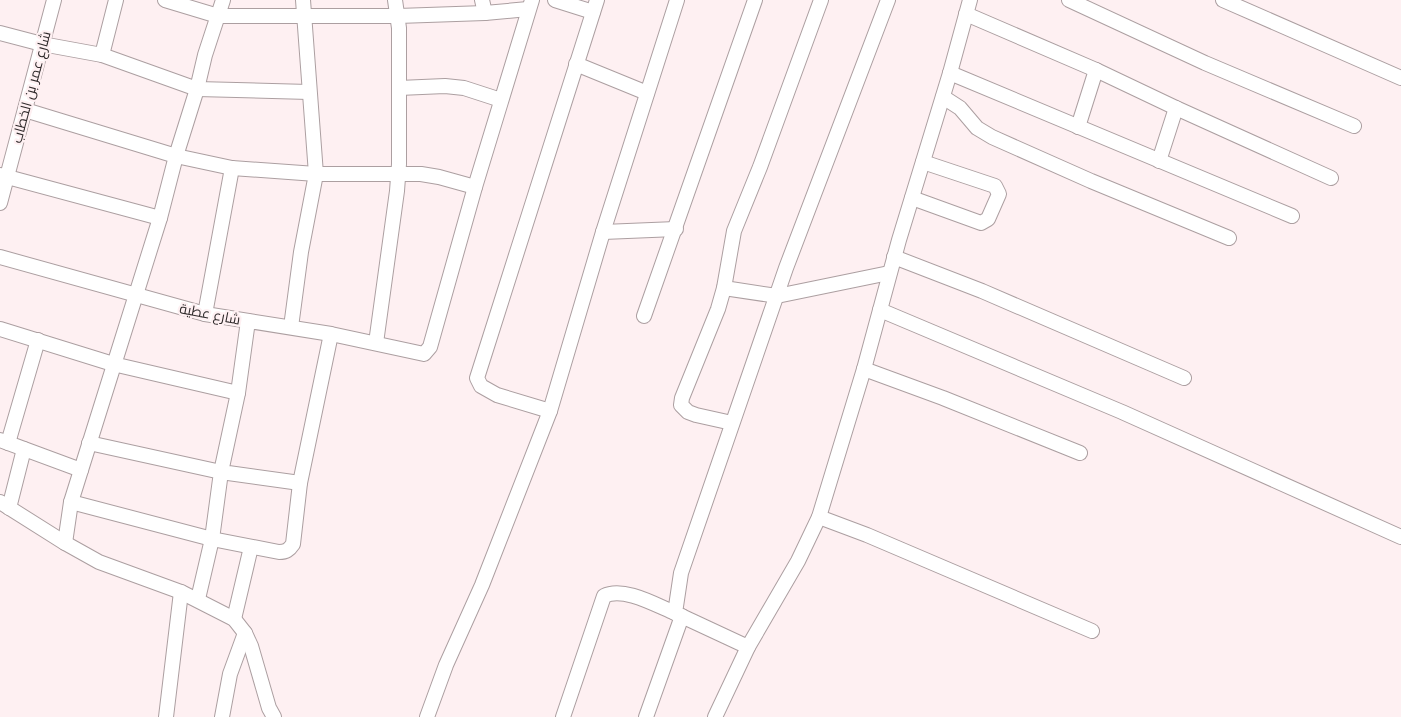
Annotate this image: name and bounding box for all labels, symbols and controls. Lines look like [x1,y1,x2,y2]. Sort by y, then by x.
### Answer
street label: شارع عمر بن الخطاب [7,29,56,145]
street label: شارع عطية [178,299,242,330]

